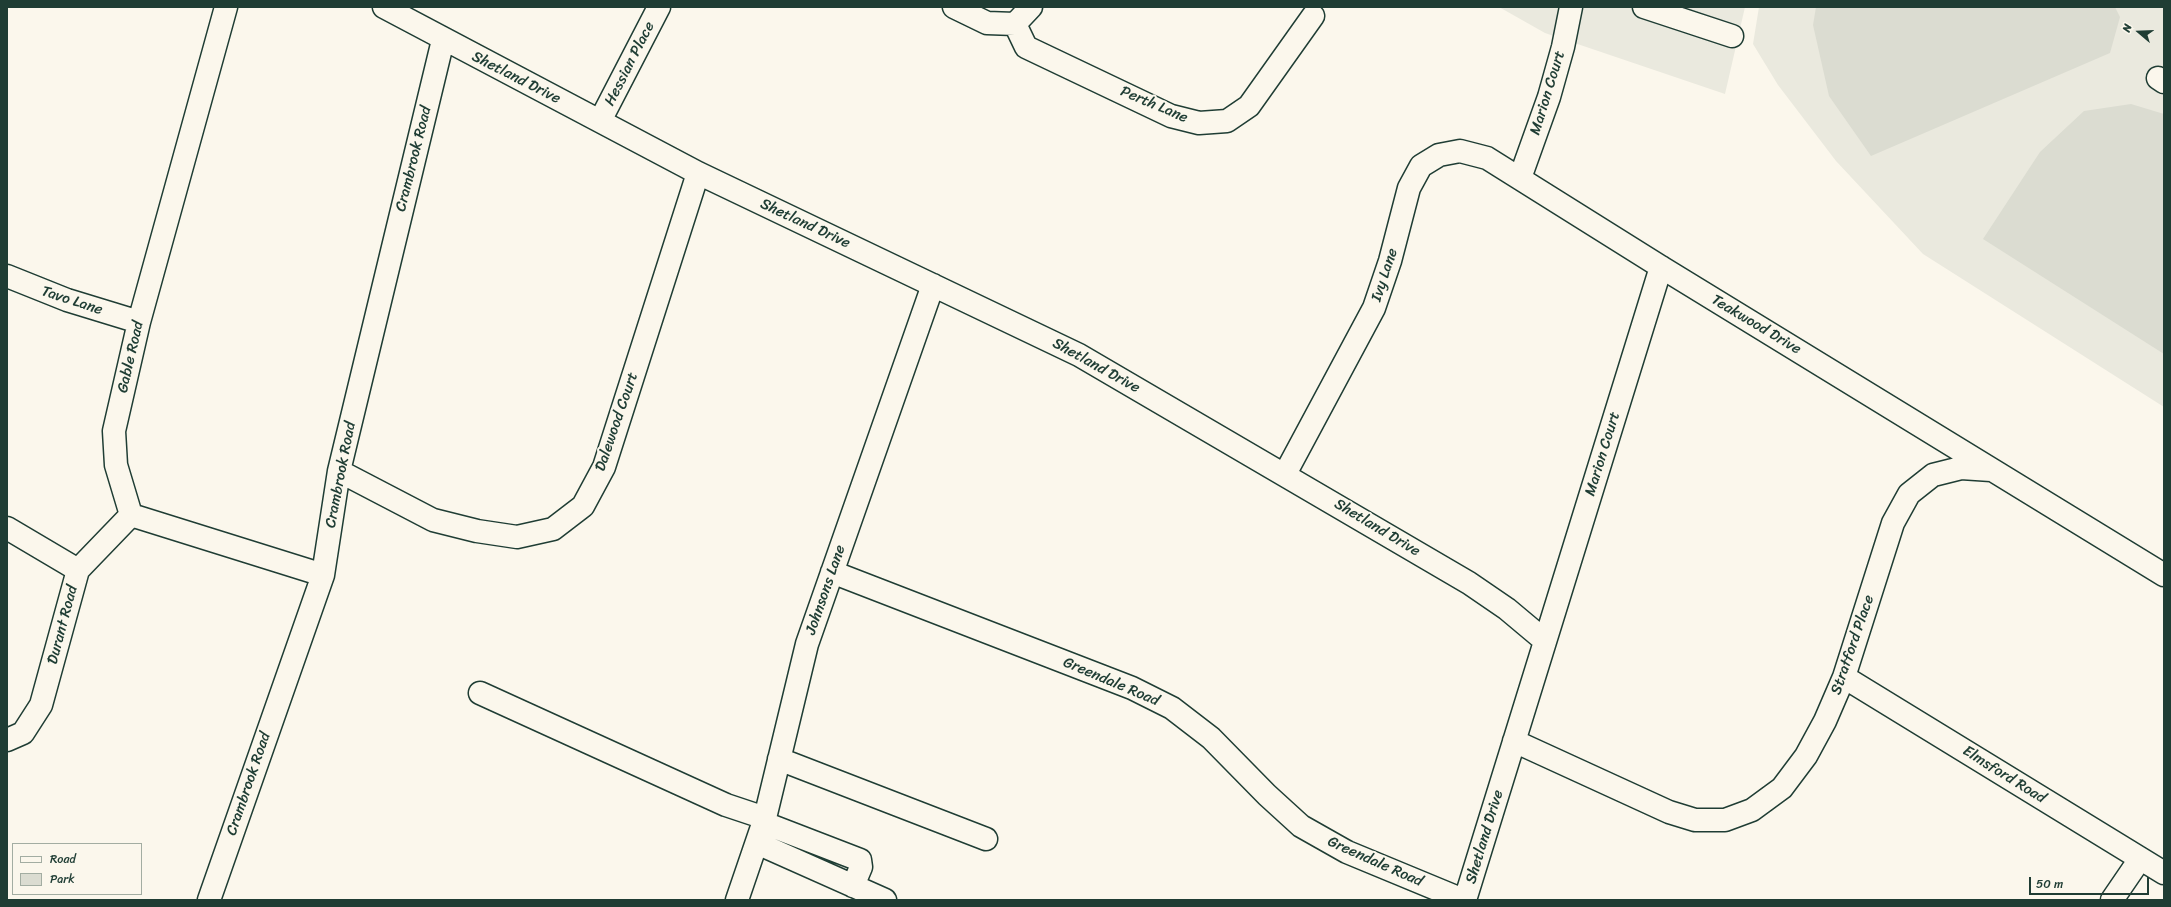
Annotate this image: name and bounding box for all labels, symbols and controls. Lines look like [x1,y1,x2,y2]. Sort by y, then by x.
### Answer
north arrow [2119,12,2159,52]
street label: Hessian Place [601,19,659,109]
text: N [2117,21,2137,35]
street label: Shetland Drive [469,48,563,108]
street label: Marion Court [1527,49,1569,137]
street label: Perth Lane [1118,83,1190,127]
street label: Crambrook Road [392,105,436,213]
street label: Shetland Drive [757,195,853,253]
street label: Ivy Lane [1368,246,1402,304]
street label: Tavo Lane [39,283,105,319]
street label: Teakwood Drive [1708,291,1804,359]
street label: Gable Road [114,319,148,395]
street label: Shetland Drive [1049,335,1143,397]
street label: Dalewood Court [592,370,642,474]
street label: Marion Court [1582,410,1624,498]
street label: Crambrook Road [322,420,360,530]
street label: Shetland Drive [1331,495,1423,561]
street label: Johnsons Lane [802,543,850,637]
street label: Durant Road [44,584,82,666]
street label: Stratford Place [1828,593,1878,697]
street label: Greendale Road [1060,654,1162,710]
street label: Crambrook Road [223,730,275,838]
street label: Elmsford Road [1959,742,2049,808]
street label: Shetland Drive [1462,788,1508,886]
street label: Greendale Road [1325,833,1425,891]
legend [12,843,142,895]
text: Road [50,848,76,870]
text: Park [50,868,75,890]
scale bar [2031,869,2151,895]
text: 50 m [2036,873,2063,895]

